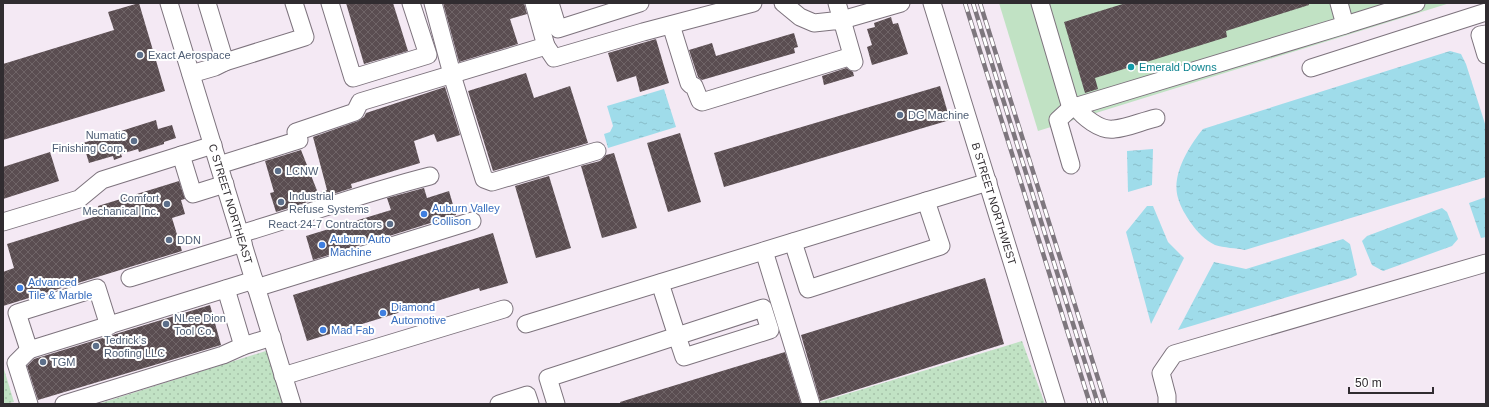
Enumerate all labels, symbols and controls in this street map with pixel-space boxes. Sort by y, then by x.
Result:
place label: Exact Aerospace [148,49,231,61]
marker: Exact Aerospace [135,50,145,60]
place label: Emerald Downs [1139,61,1217,73]
marker: Emerald Downs [1126,62,1136,72]
place label: DG Machine [908,109,969,121]
marker: DG Machine [895,110,905,120]
place label: Numatic Finishing Corp. [52,129,126,154]
marker: Numatic Finishing Corp. [129,136,139,146]
street label: B STREET NORTHWEST [969,141,1019,267]
street label: C STREET NORTHEAST [207,142,255,266]
place label: LCNW [286,165,319,177]
marker: LCNW [273,166,283,176]
place label: Industrial Refuse Systems [289,190,370,215]
place label: Comfort Mechanical Inc. [83,192,159,217]
marker: Industrial Refuse Systems [276,197,286,207]
marker: Comfort Mechanical Inc. [162,199,172,209]
place label: Auburn Valley Collison [432,202,500,227]
marker: Auburn Valley Collison [419,209,429,219]
place label: React 24-7 Contractors [268,218,382,230]
marker: React 24-7 Contractors [385,219,395,229]
place label: Auburn Auto Machine [330,233,391,258]
place label: DDN [177,234,201,246]
marker: DDN [164,235,174,245]
marker: Auburn Auto Machine [317,240,327,250]
place label: Advanced Tile & Marble [28,276,92,301]
marker: Advanced Tile & Marble [15,283,25,293]
place label: Diamond Automotive [391,301,446,326]
marker: Diamond Automotive [378,308,388,318]
place label: NLee Dion Tool Co. [174,312,226,337]
marker: NLee Dion Tool Co. [161,319,171,329]
place label: Mad Fab [331,324,374,336]
marker: Mad Fab [318,325,328,335]
place label: Tedrick's Roofing LLC [104,334,165,359]
marker: Tedrick's Roofing LLC [91,341,101,351]
place label: TGM [51,356,75,368]
marker: TGM [38,357,48,367]
scale bar [1349,369,1433,395]
text: 50 m [1355,376,1382,390]

